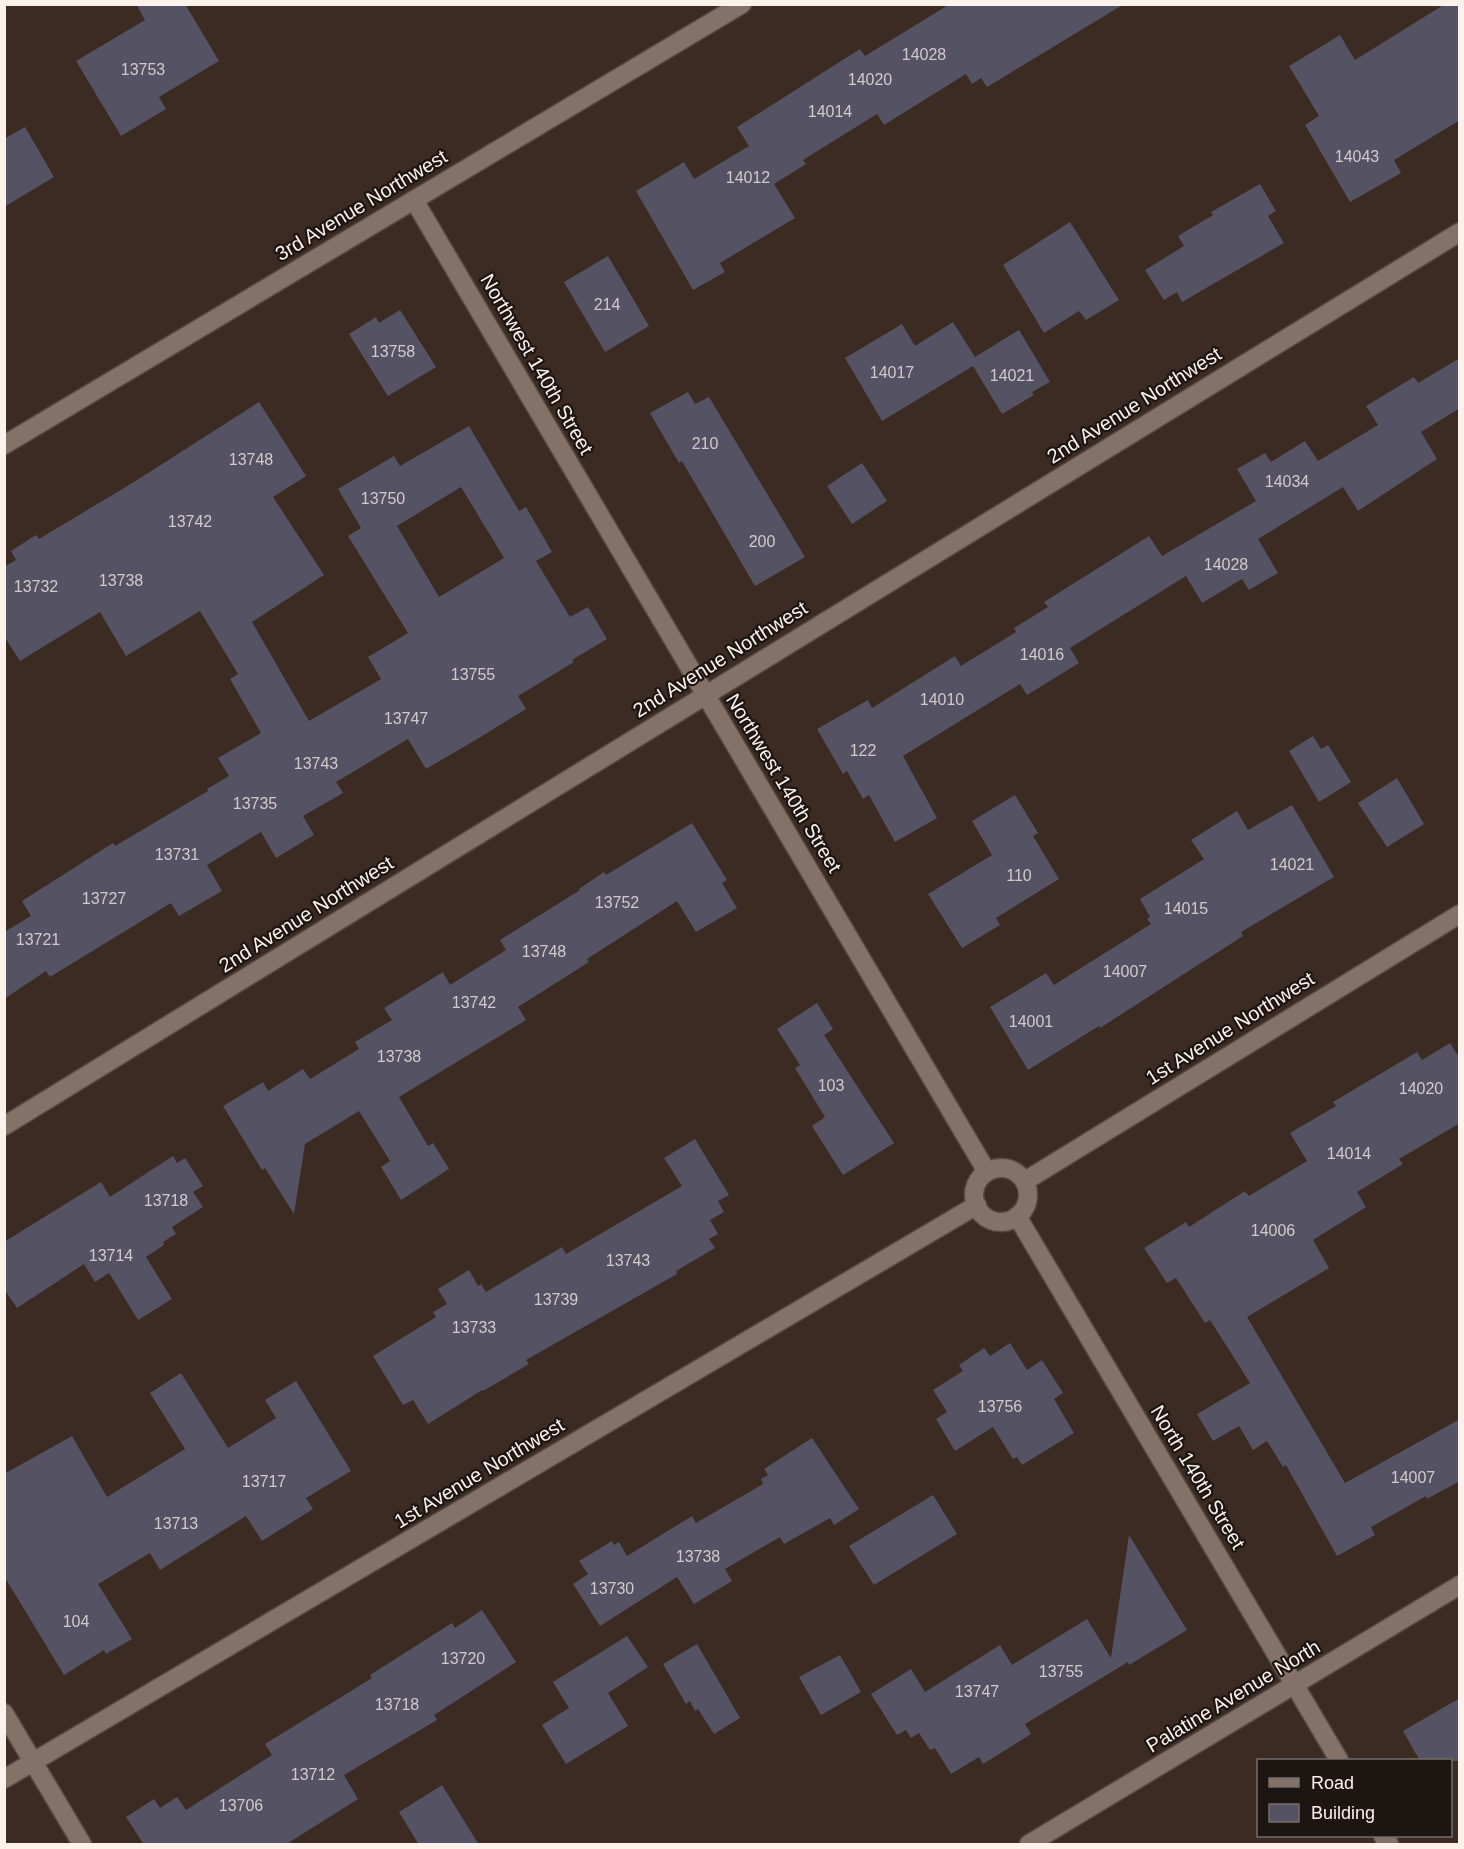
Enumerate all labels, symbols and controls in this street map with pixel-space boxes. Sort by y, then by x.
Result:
house number: 14028 [902,46,946,63]
house number: 13753 [121,61,165,78]
house number: 14020 [848,71,892,88]
house number: 14014 [808,103,852,120]
street label: 3rd Avenue Northwest [271,145,451,265]
house number: 14043 [1335,148,1379,165]
house number: 14012 [726,169,770,186]
street label: Northwest 140th Street [476,270,598,458]
house number: 214 [594,296,620,313]
street label: 2nd Avenue Northwest [1043,342,1225,468]
house number: 13758 [371,343,415,360]
house number: 14017 [870,364,914,381]
house number: 14021 [990,367,1034,384]
house number: 210 [692,435,718,452]
house number: 13748 [229,451,273,468]
house number: 14034 [1265,473,1309,490]
house number: 13750 [361,490,405,507]
house number: 13742 [168,513,212,530]
house number: 200 [749,533,775,550]
house number: 14028 [1204,556,1248,573]
house number: 13738 [99,572,143,589]
house number: 13732 [14,578,58,595]
street label: 2nd Avenue Northwest [629,596,811,722]
house number: 14016 [1020,646,1064,663]
house number: 13755 [451,666,495,683]
street label: Northwest 140th Street [722,690,846,877]
house number: 14010 [920,691,964,708]
house number: 13747 [384,710,428,727]
house number: 122 [850,742,876,759]
house number: 13743 [294,755,338,772]
house number: 13735 [233,795,277,812]
house number: 13731 [155,846,199,863]
street label: 2nd Avenue Northwest [215,851,397,977]
house number: 14021 [1270,856,1314,873]
house number: 110 [1006,867,1032,884]
house number: 13727 [82,890,126,907]
house number: 13752 [595,894,639,911]
house number: 14015 [1164,900,1208,917]
house number: 13721 [16,931,60,948]
house number: 13748 [522,943,566,960]
house number: 14007 [1103,963,1147,980]
street label: 1st Avenue Northwest [1142,967,1319,1089]
house number: 13742 [452,994,496,1011]
house number: 14001 [1009,1013,1053,1030]
house number: 13738 [377,1048,421,1065]
house number: 103 [818,1077,844,1094]
house number: 14020 [1399,1080,1443,1097]
house number: 14014 [1327,1145,1371,1162]
house number: 13718 [144,1192,188,1209]
house number: 14006 [1251,1222,1295,1239]
house number: 13714 [89,1247,133,1264]
house number: 13743 [606,1252,650,1269]
house number: 13739 [534,1291,578,1308]
house number: 13733 [452,1319,496,1336]
house number: 13756 [978,1398,1022,1415]
street label: North 140th Street [1146,1401,1250,1553]
street label: 1st Avenue Northwest [390,1413,568,1532]
house number: 14007 [1391,1469,1435,1486]
house number: 13717 [242,1473,286,1490]
house number: 13713 [154,1515,198,1532]
house number: 13738 [676,1548,720,1565]
house number: 13730 [590,1580,634,1597]
house number: 104 [63,1613,89,1630]
street label: Palatine Avenue North [1142,1635,1324,1757]
house number: 13720 [441,1650,485,1667]
house number: 13755 [1039,1663,1083,1680]
house number: 13747 [955,1683,999,1700]
house number: 13718 [375,1696,419,1713]
legend [1257,1759,1452,1837]
house number: 13712 [291,1766,335,1783]
text: Road [1311,1773,1354,1793]
house number: 13706 [219,1797,263,1814]
text: Building [1311,1803,1375,1823]

